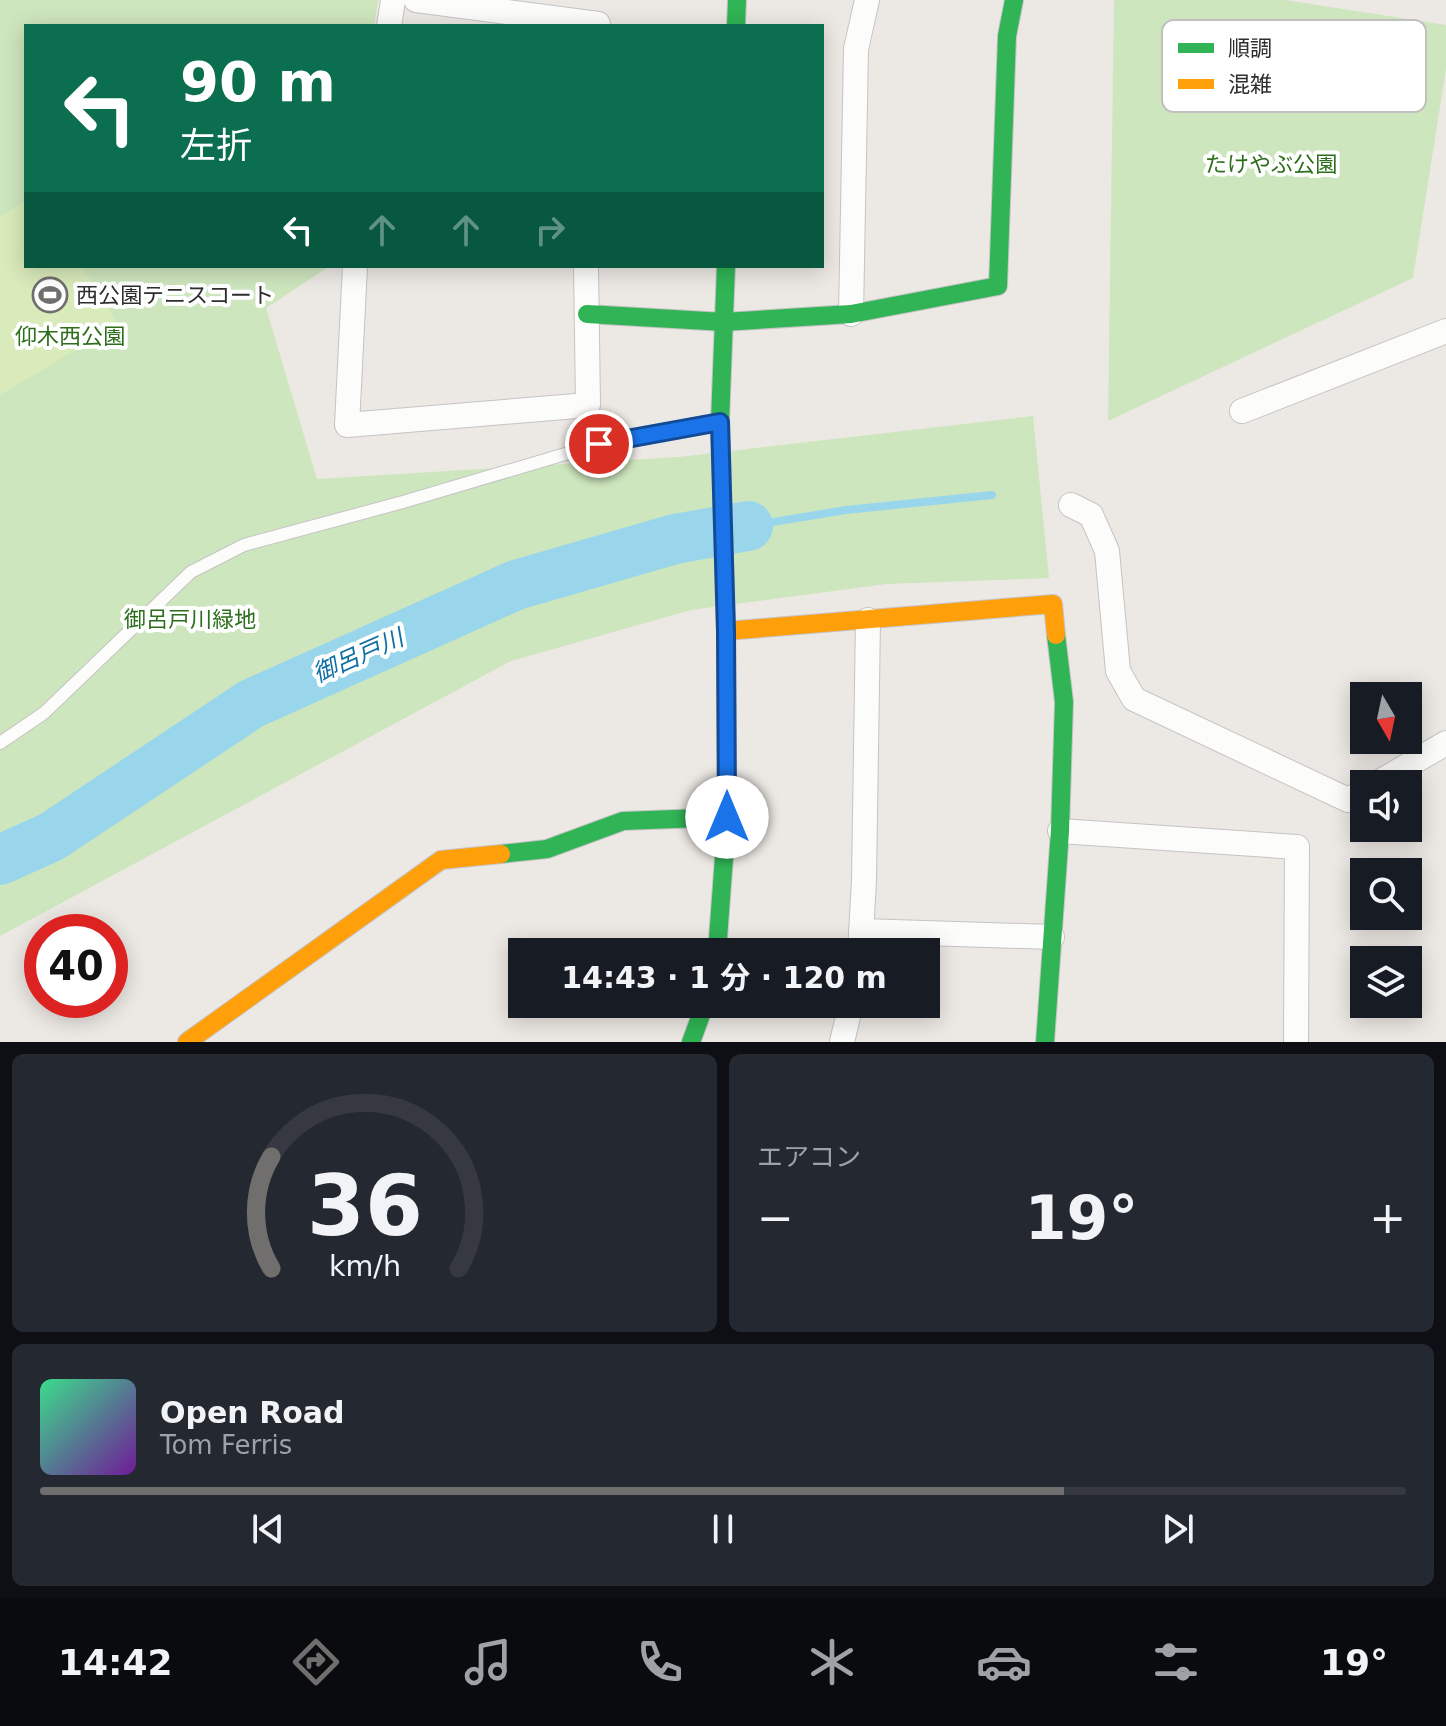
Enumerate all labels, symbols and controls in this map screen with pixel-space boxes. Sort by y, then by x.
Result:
legend [1162,20,1426,112]
text: 順調 [1228,36,1272,61]
text: 90 m [180,49,336,114]
icon: left [48,56,152,160]
text: 混雑 [1228,72,1272,97]
text: 左折 [180,125,252,166]
park label: たけやぶ公園 [1205,152,1337,177]
icon: left [276,208,320,252]
icon: ahead [360,208,404,252]
icon: ahead [444,208,488,252]
icon: right [528,208,572,252]
sports icon: 西公園テニスコート [31,276,69,314]
place label: 西公園テニスコート [76,283,274,308]
park label: 仰木西公園 [15,324,125,349]
pin [565,410,633,478]
icon: arrive [577,422,621,466]
park label: 御呂戸川緑地 [124,607,256,632]
water label: 御呂戸川 [308,622,410,688]
north arrow [1350,682,1422,754]
map controls [1350,682,1422,1018]
button: sound [1350,770,1422,842]
position arrow [685,775,769,859]
button: search [1350,858,1422,930]
speed limit sign: 40 [24,914,128,1018]
button: layers [1350,946,1422,1018]
text: 14:43 · 1 分 · 120 m [561,960,887,995]
text: エアコン [757,1142,861,1172]
text: 36 [307,1158,422,1255]
text: 19° [1025,1183,1138,1253]
text: − [757,1192,794,1243]
text: + [1369,1192,1406,1243]
text: km/h [328,1249,401,1283]
text: Open Road [160,1395,345,1430]
text: Tom Ferris [160,1430,292,1460]
icon: previous [246,1507,290,1551]
icon: pause [701,1507,745,1551]
icon: next [1156,1507,1200,1551]
icon: directions [288,1634,344,1690]
icon: music [460,1634,516,1690]
icon: phone [632,1634,688,1690]
icon: climate [804,1634,860,1690]
icon: car [976,1634,1032,1690]
icon: filters [1148,1634,1204,1690]
text: 14:42 [58,1642,173,1683]
text: 19° [1320,1642,1388,1683]

